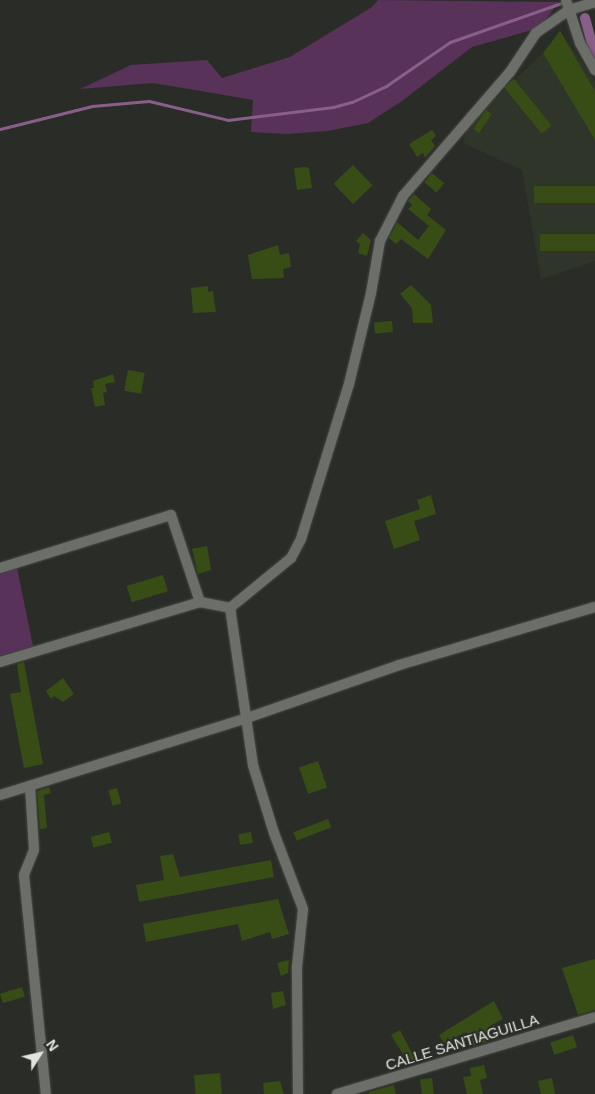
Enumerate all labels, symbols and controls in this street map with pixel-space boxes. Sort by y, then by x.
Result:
street label: CALLE SANTIAGUILLA [383,1010,541,1074]
north arrow [15,1029,65,1079]
text: N [43,1037,62,1054]

